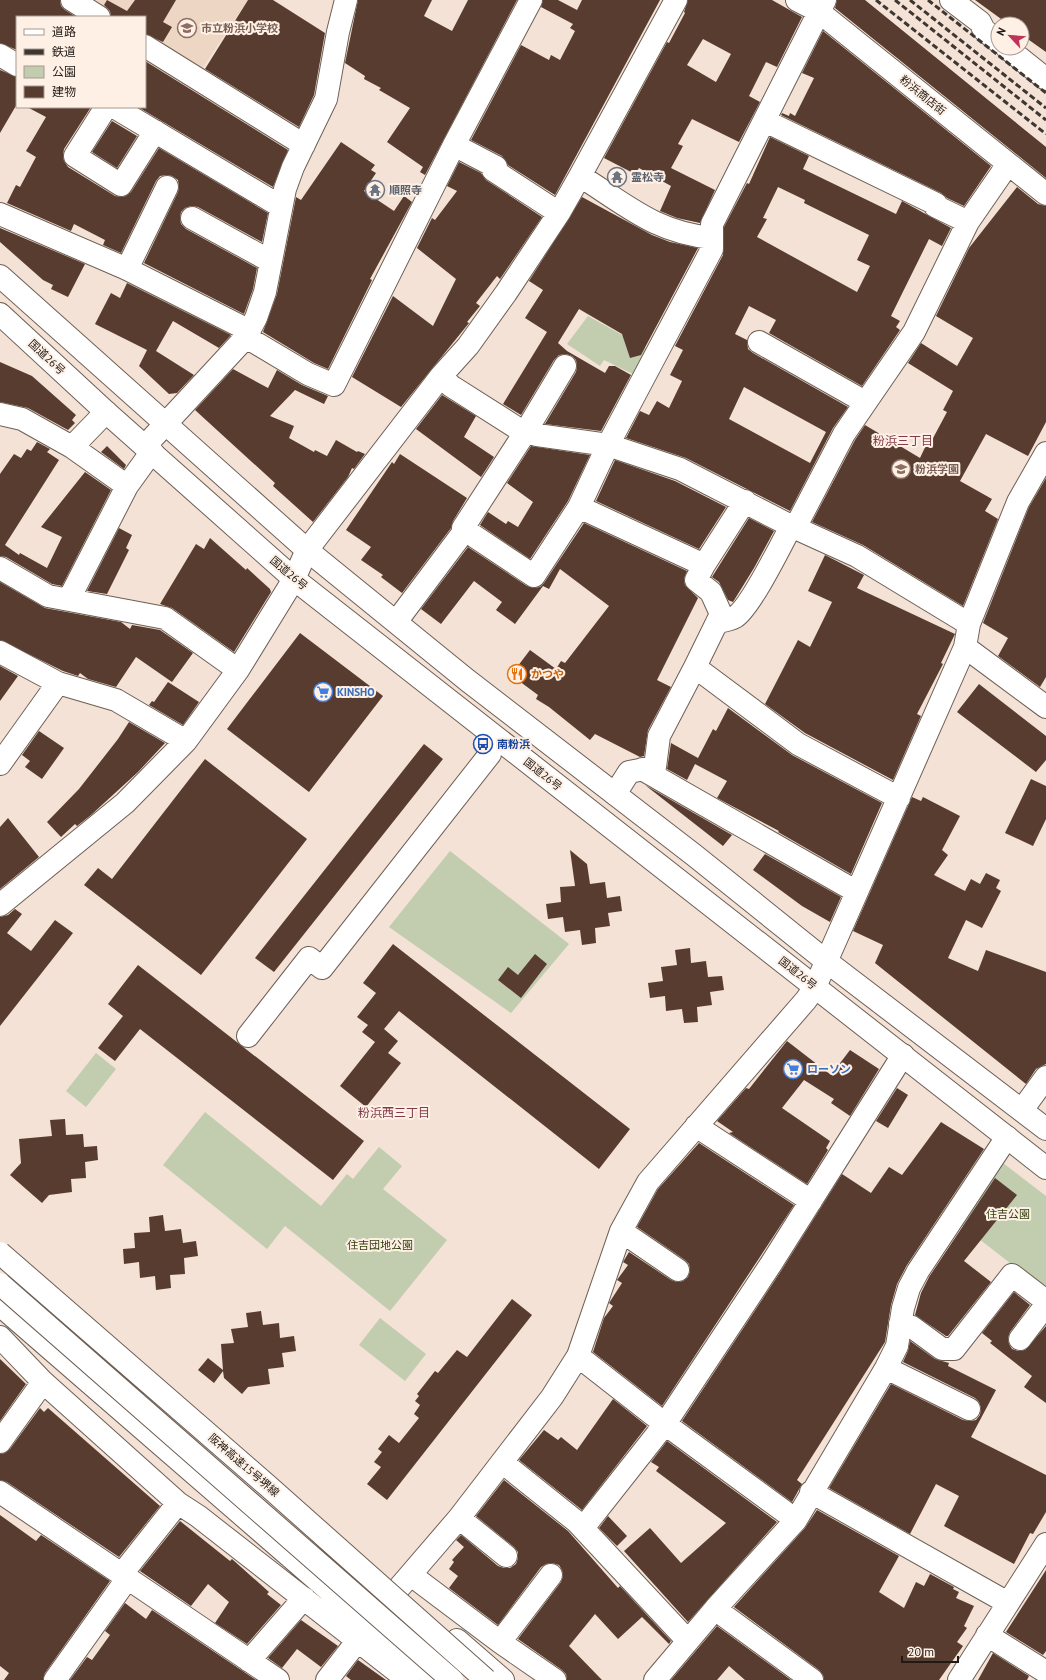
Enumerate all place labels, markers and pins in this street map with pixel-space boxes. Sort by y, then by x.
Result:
school or university icon: 市立粉浜小学校 [176,17,198,39]
place label: 市立粉浜小学校 [201,21,278,35]
temple icon: 霊松寺 [606,166,628,188]
place label: 霊松寺 [631,170,664,184]
temple icon: 順照寺 [364,179,386,201]
place label: 順照寺 [389,183,422,197]
school or university icon: 粉浜学園 [890,458,912,480]
place label: 粉浜学園 [915,462,959,476]
restaurant icon: かつや [506,663,528,685]
place label: かつや [531,667,564,681]
supermarket icon: KINSHO [312,681,334,703]
place label: KINSHO [337,685,375,699]
bus stop icon: 南粉浜 [472,733,494,755]
place label: 南粉浜 [497,737,530,751]
supermarket icon: ローソン [782,1058,804,1080]
place label: ローソン [807,1062,851,1076]

